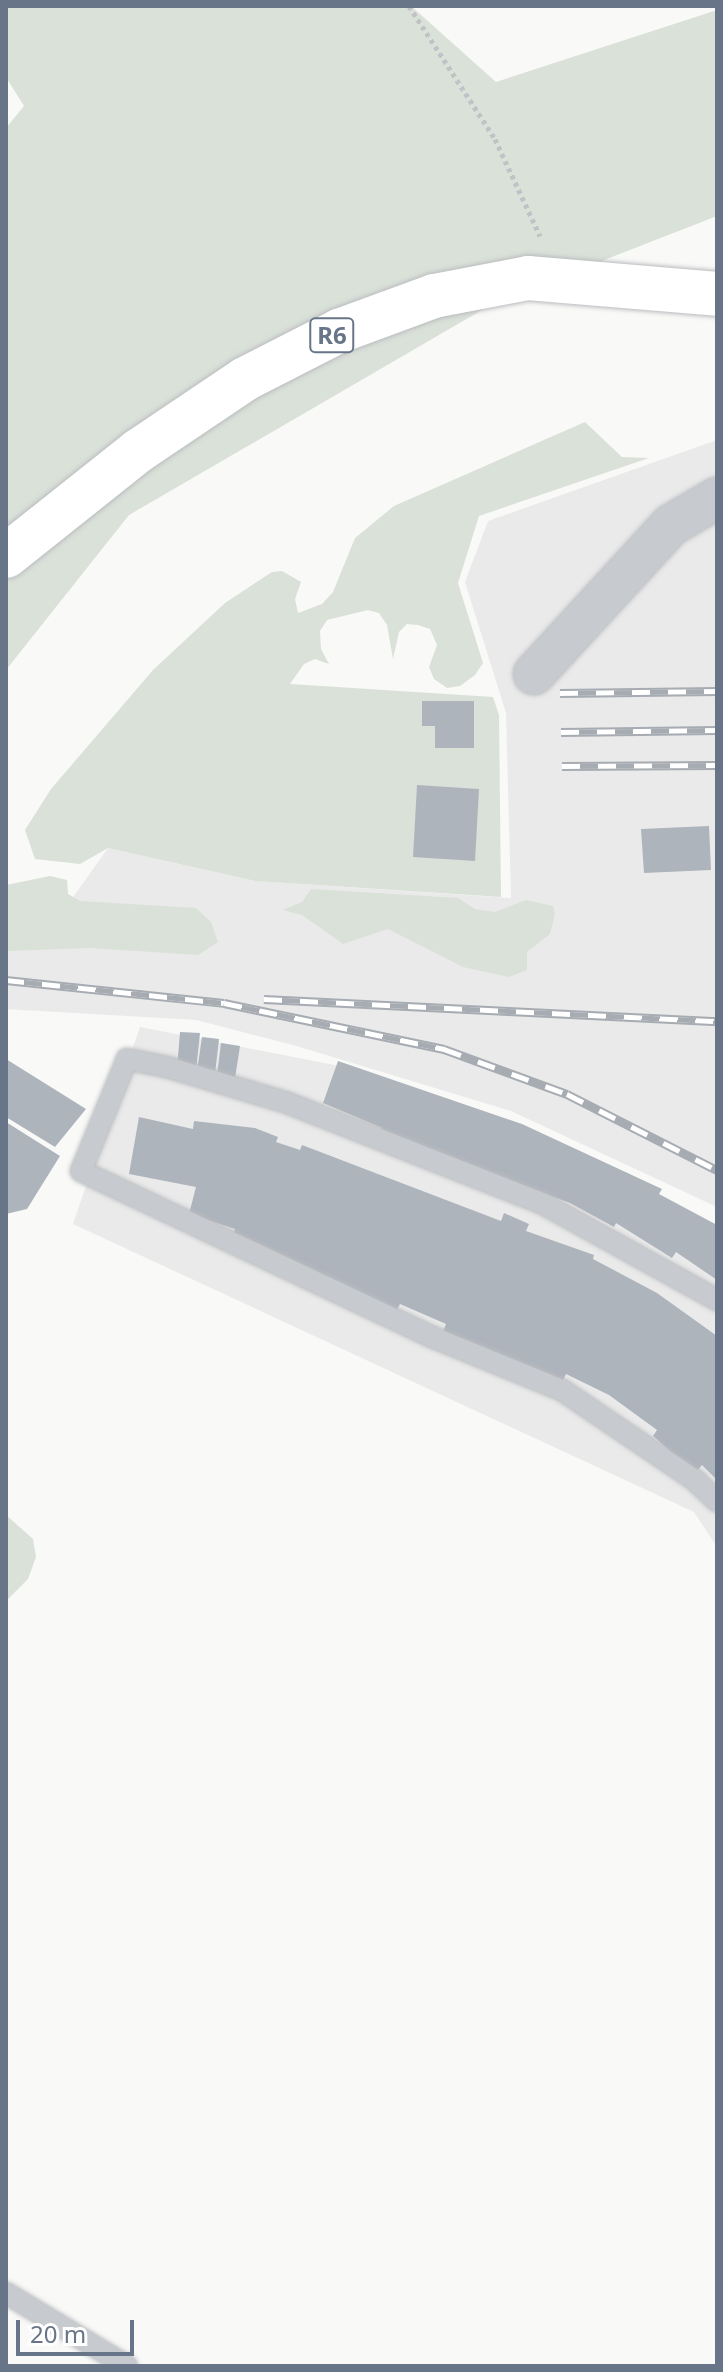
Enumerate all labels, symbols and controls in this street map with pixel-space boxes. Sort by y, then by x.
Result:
road number: R6 [308,315,356,355]
scale bar [20,2304,138,2354]
text: 20 m [30,2317,86,2350]

